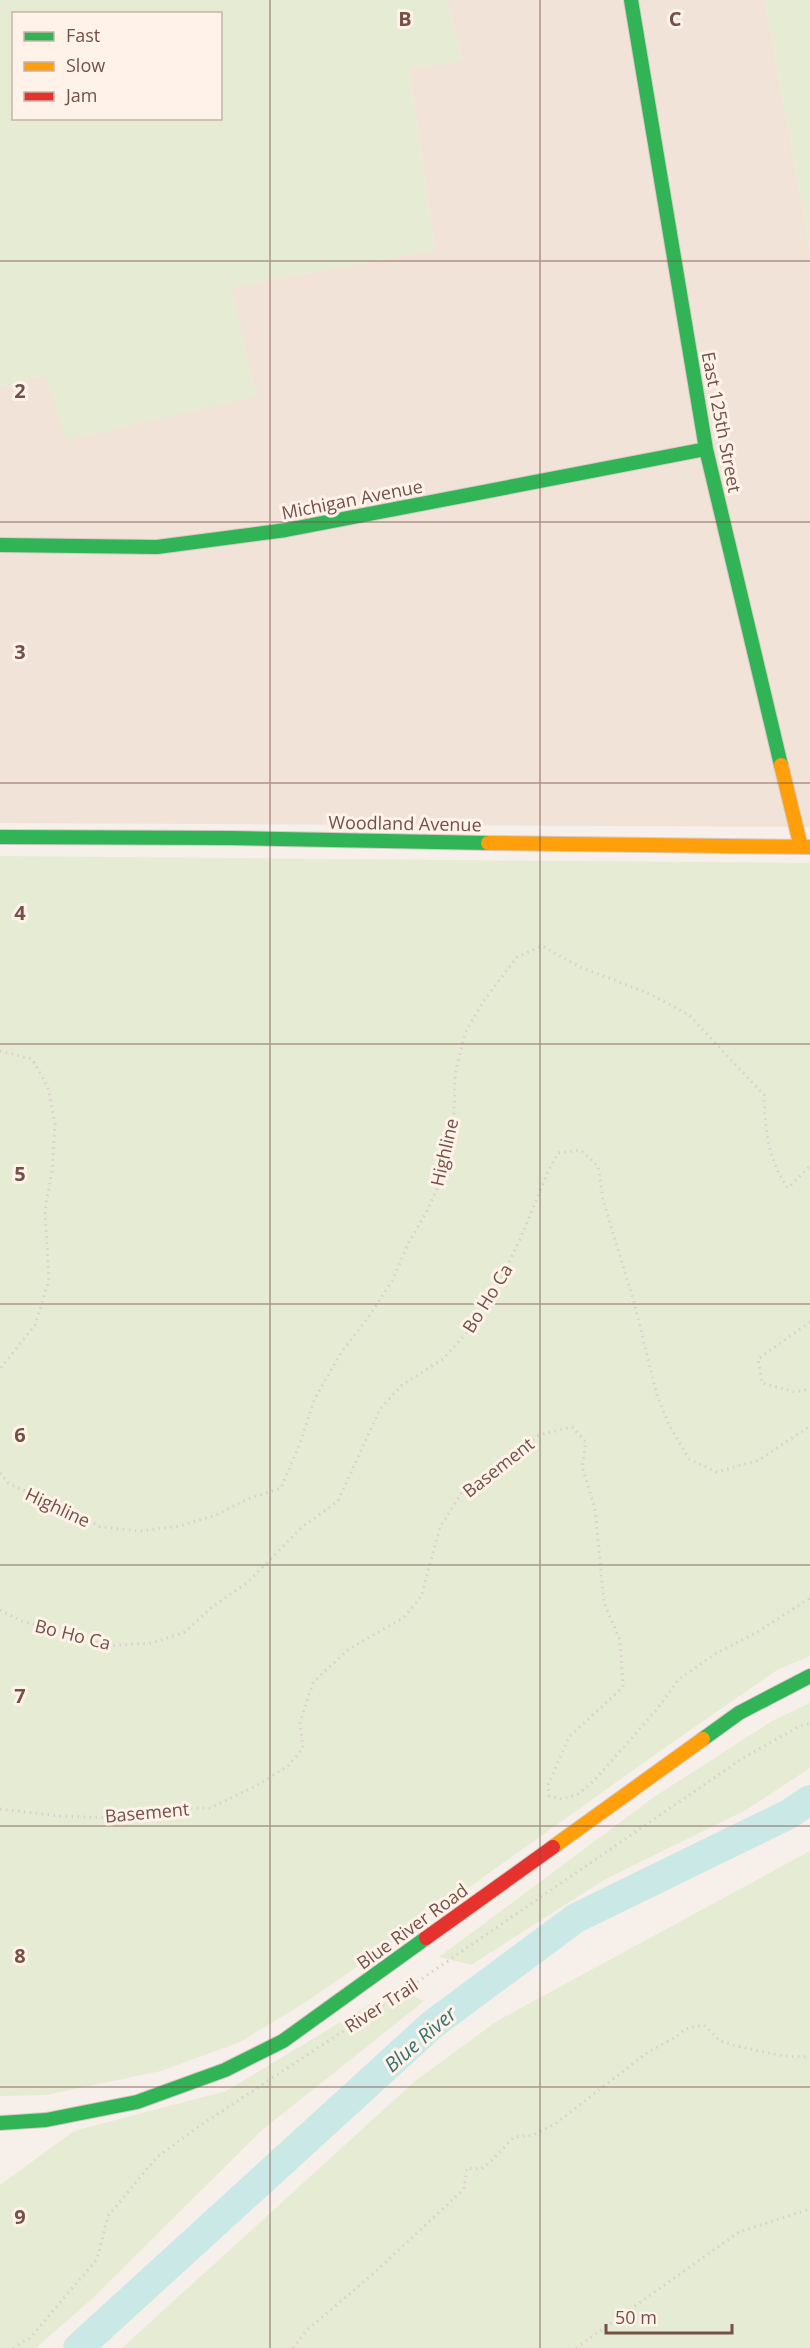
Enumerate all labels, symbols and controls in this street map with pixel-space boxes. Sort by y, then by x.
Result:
text: B [398,5,412,32]
text: C [669,5,682,32]
legend [12,12,222,120]
text: Fast [66,23,100,47]
text: Slow [66,53,105,77]
text: Jam [64,83,98,107]
street label: East 125th Street [697,350,747,494]
text: 2 [14,377,26,404]
street label: Michigan Avenue [279,474,425,524]
text: 3 [14,638,26,665]
street label: Woodland Avenue [328,810,482,836]
text: 4 [14,899,26,926]
street label: Highline [425,1116,463,1188]
text: 5 [14,1160,26,1187]
street label: Bo Ho Ca [456,1259,518,1337]
text: 6 [14,1421,26,1448]
street label: Basement [457,1432,539,1502]
street label: Highline [22,1482,94,1532]
street label: Bo Ho Ca [33,1613,113,1655]
text: 7 [14,1682,26,1709]
street label: Basement [104,1796,190,1828]
street label: Blue River Road [352,1878,472,1974]
text: 8 [14,1942,26,1969]
street label: River Trail [340,1972,422,2038]
water label: Blue River [378,1999,463,2078]
text: 9 [14,2203,26,2230]
scale bar [606,2297,732,2335]
text: 50 m [615,2305,657,2329]

